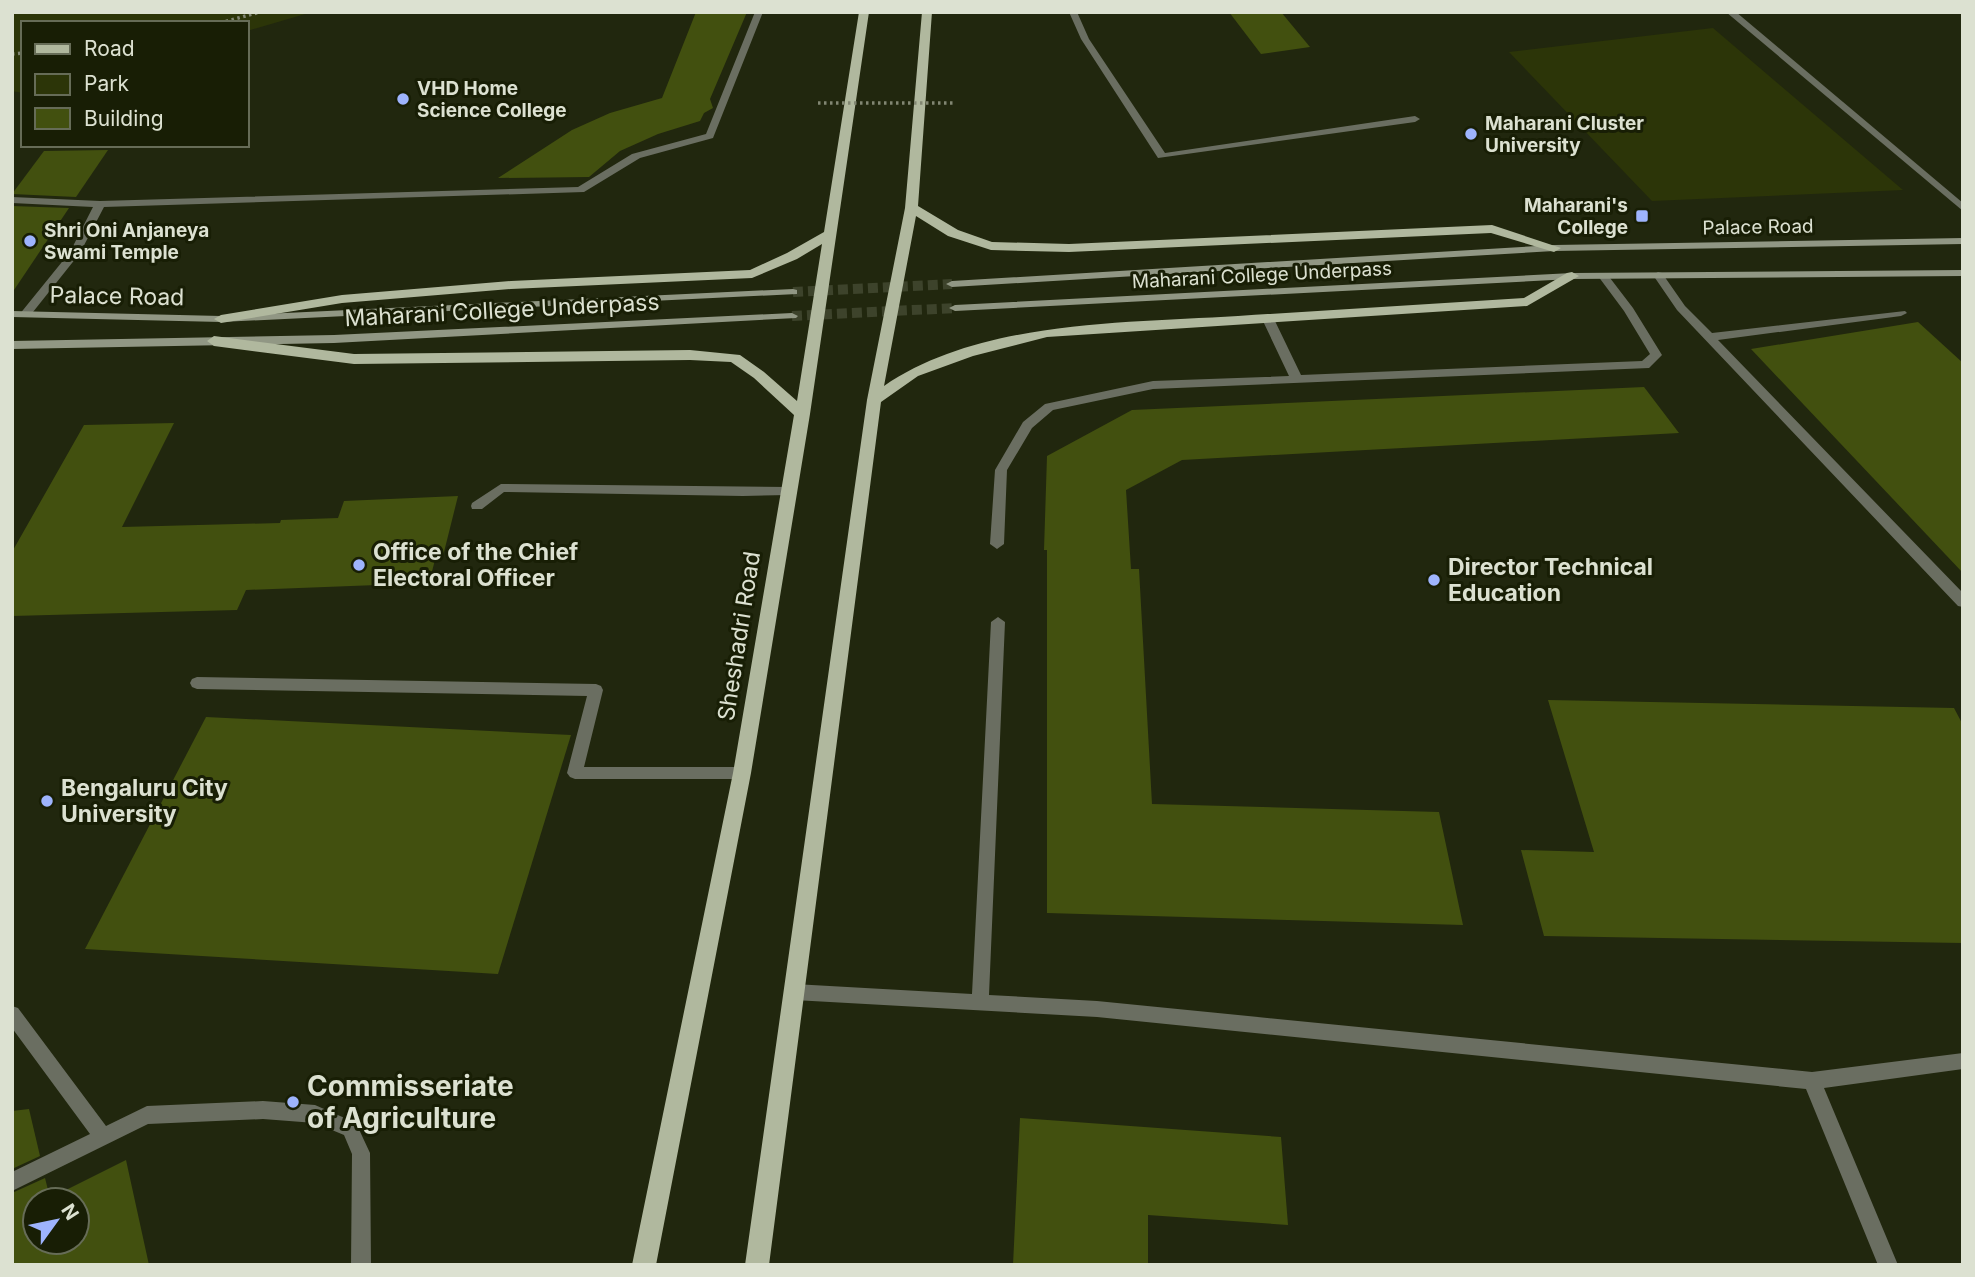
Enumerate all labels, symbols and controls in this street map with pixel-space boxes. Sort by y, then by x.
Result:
legend [21,21,248,147]
text: Road [84,36,135,61]
text: Park [84,71,129,96]
place label: VHD Home Science College [417,77,567,122]
marker: VHD Home Science College [395,91,411,107]
text: Building [84,106,164,131]
place label: Maharani Cluster University [1485,112,1644,157]
marker: Maharani Cluster University [1463,126,1479,142]
place label: Maharani's College [1524,194,1628,239]
marker: Maharani's College [1634,208,1650,224]
street label: Palace Road [1702,215,1814,239]
place label: Shri Oni Anjaneya Swami Temple [44,219,209,264]
marker: Shri Oni Anjaneya Swami Temple [22,233,38,249]
street label: Maharani College Underpass [1131,257,1393,293]
street label: Palace Road [49,281,185,311]
street label: Maharani College Underpass [344,288,660,332]
place label: Office of the Chief Electoral Officer [373,538,578,592]
street label: Sheshadri Road [712,549,766,723]
place label: Director Technical Education [1448,553,1653,607]
marker: Office of the Chief Electoral Officer [351,557,367,573]
marker: Director Technical Education [1426,572,1442,588]
place label: Bengaluru City University [61,774,228,828]
marker: Bengaluru City University [39,793,55,809]
place label: Commisseriate of Agriculture [307,1069,514,1135]
marker: Commisseriate of Agriculture [285,1094,301,1110]
north arrow [21,1186,91,1256]
text: N [56,1200,83,1224]

